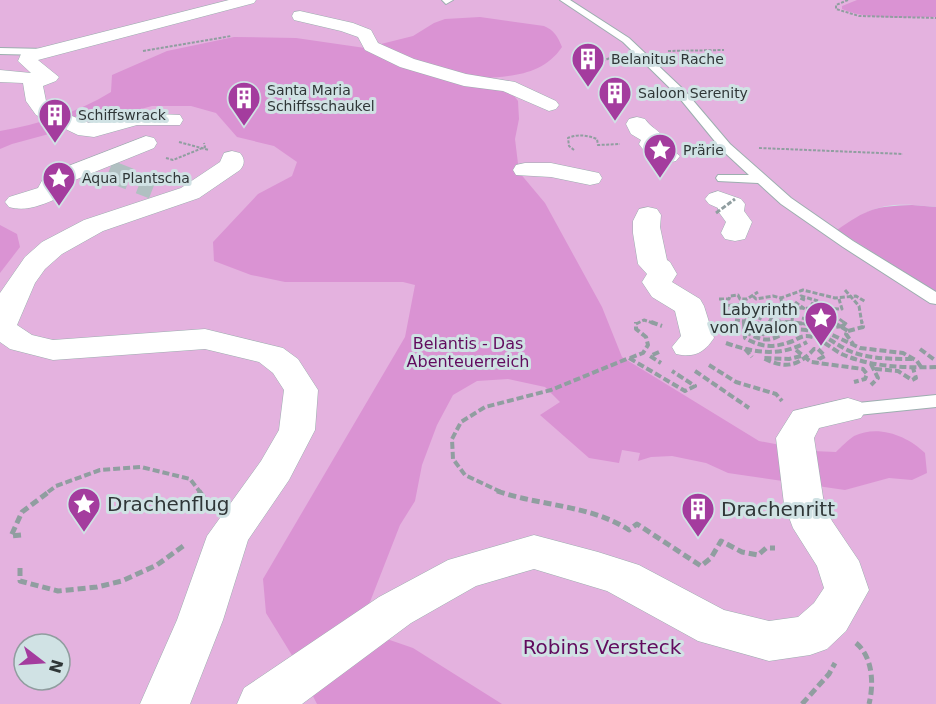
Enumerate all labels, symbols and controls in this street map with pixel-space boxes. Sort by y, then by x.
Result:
building icon: Belanitus Rache [570,41,606,88]
place label: Belanitus Rache [611,51,724,67]
building icon: Saloon Serenity [597,75,633,122]
building icon: Santa Maria Schiffsschaukel [226,80,262,127]
place label: Santa Maria Schiffsschaukel [267,82,375,114]
place label: Saloon Serenity [638,85,748,101]
building icon: Schiffswrack [37,97,73,144]
place label: Schiffswrack [78,107,167,123]
place icon: Prärie [642,132,678,179]
place label: Prärie [683,142,724,158]
place icon: Aqua Plantscha [41,160,77,207]
place label: Aqua Plantscha [82,170,190,186]
place label: Labyrinth von Avalon [710,300,798,337]
place icon: Labyrinth von Avalon [803,300,839,347]
park label: Belantis - Das Abenteuerreich [407,334,529,371]
place icon: Drachenflug [66,486,102,533]
building icon: Drachenritt [680,491,716,538]
place label: Drachenflug [107,492,230,516]
place label: Drachenritt [721,497,835,521]
north arrow [12,632,72,692]
park label: Robins Versteck [523,635,682,659]
text: N [45,657,67,675]

